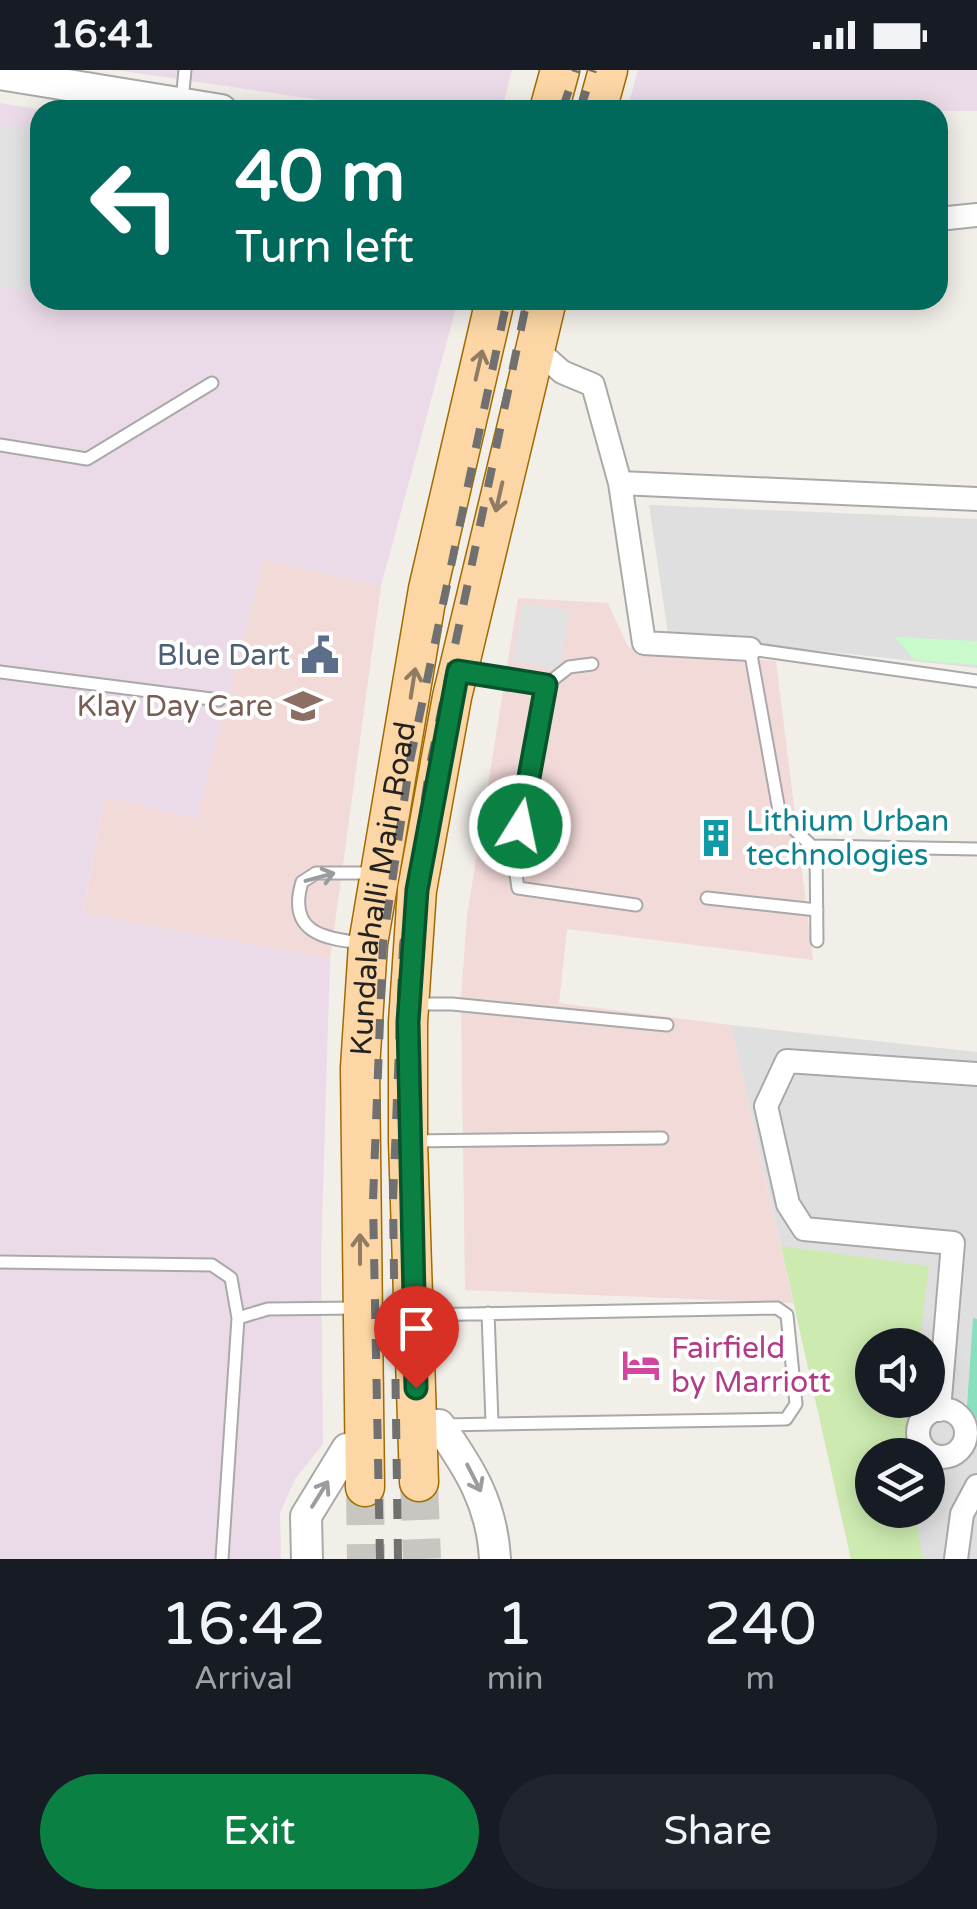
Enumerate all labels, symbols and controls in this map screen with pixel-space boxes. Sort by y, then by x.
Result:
text: 16:41 [50,12,155,58]
text: 40 m [235,136,405,220]
icon: left [70,140,200,270]
text: Turn left [235,221,414,275]
one-way arrow [471,350,489,382]
one-way arrow [489,480,507,512]
public building icon: Blue Dart [299,634,341,676]
place label: Blue Dart [157,637,290,674]
one-way arrow [404,668,422,700]
school or university icon: Klay Day Care [282,685,324,727]
place label: Klay Day Care [76,688,273,725]
street label: Kundalahalli Main Road [343,719,424,1057]
position arrow [468,774,572,878]
place label: Lithium Urban technologies [746,803,949,874]
building icon: Lithium Urban technologies [695,817,737,859]
one-way arrow [304,866,336,885]
one-way arrow [350,1234,370,1266]
pin [374,1286,459,1389]
icon: arrive [389,1301,444,1356]
map controls [855,1328,945,1528]
button: sound [855,1328,945,1418]
place label: Fairfield by Marriott [671,1330,831,1401]
hotel icon: Fairfield by Marriott [620,1344,662,1386]
button: layers [855,1438,945,1528]
one-way arrow [465,1462,484,1492]
one-way arrow [309,1480,330,1508]
text: 16:42 [160,1589,327,1661]
text: 1 [496,1589,534,1661]
text: 240 [704,1589,817,1661]
text: Arrival [194,1660,293,1698]
text: min [487,1660,544,1698]
text: m [746,1660,775,1698]
button: Exit [40,1774,479,1889]
button: Share [499,1774,937,1889]

